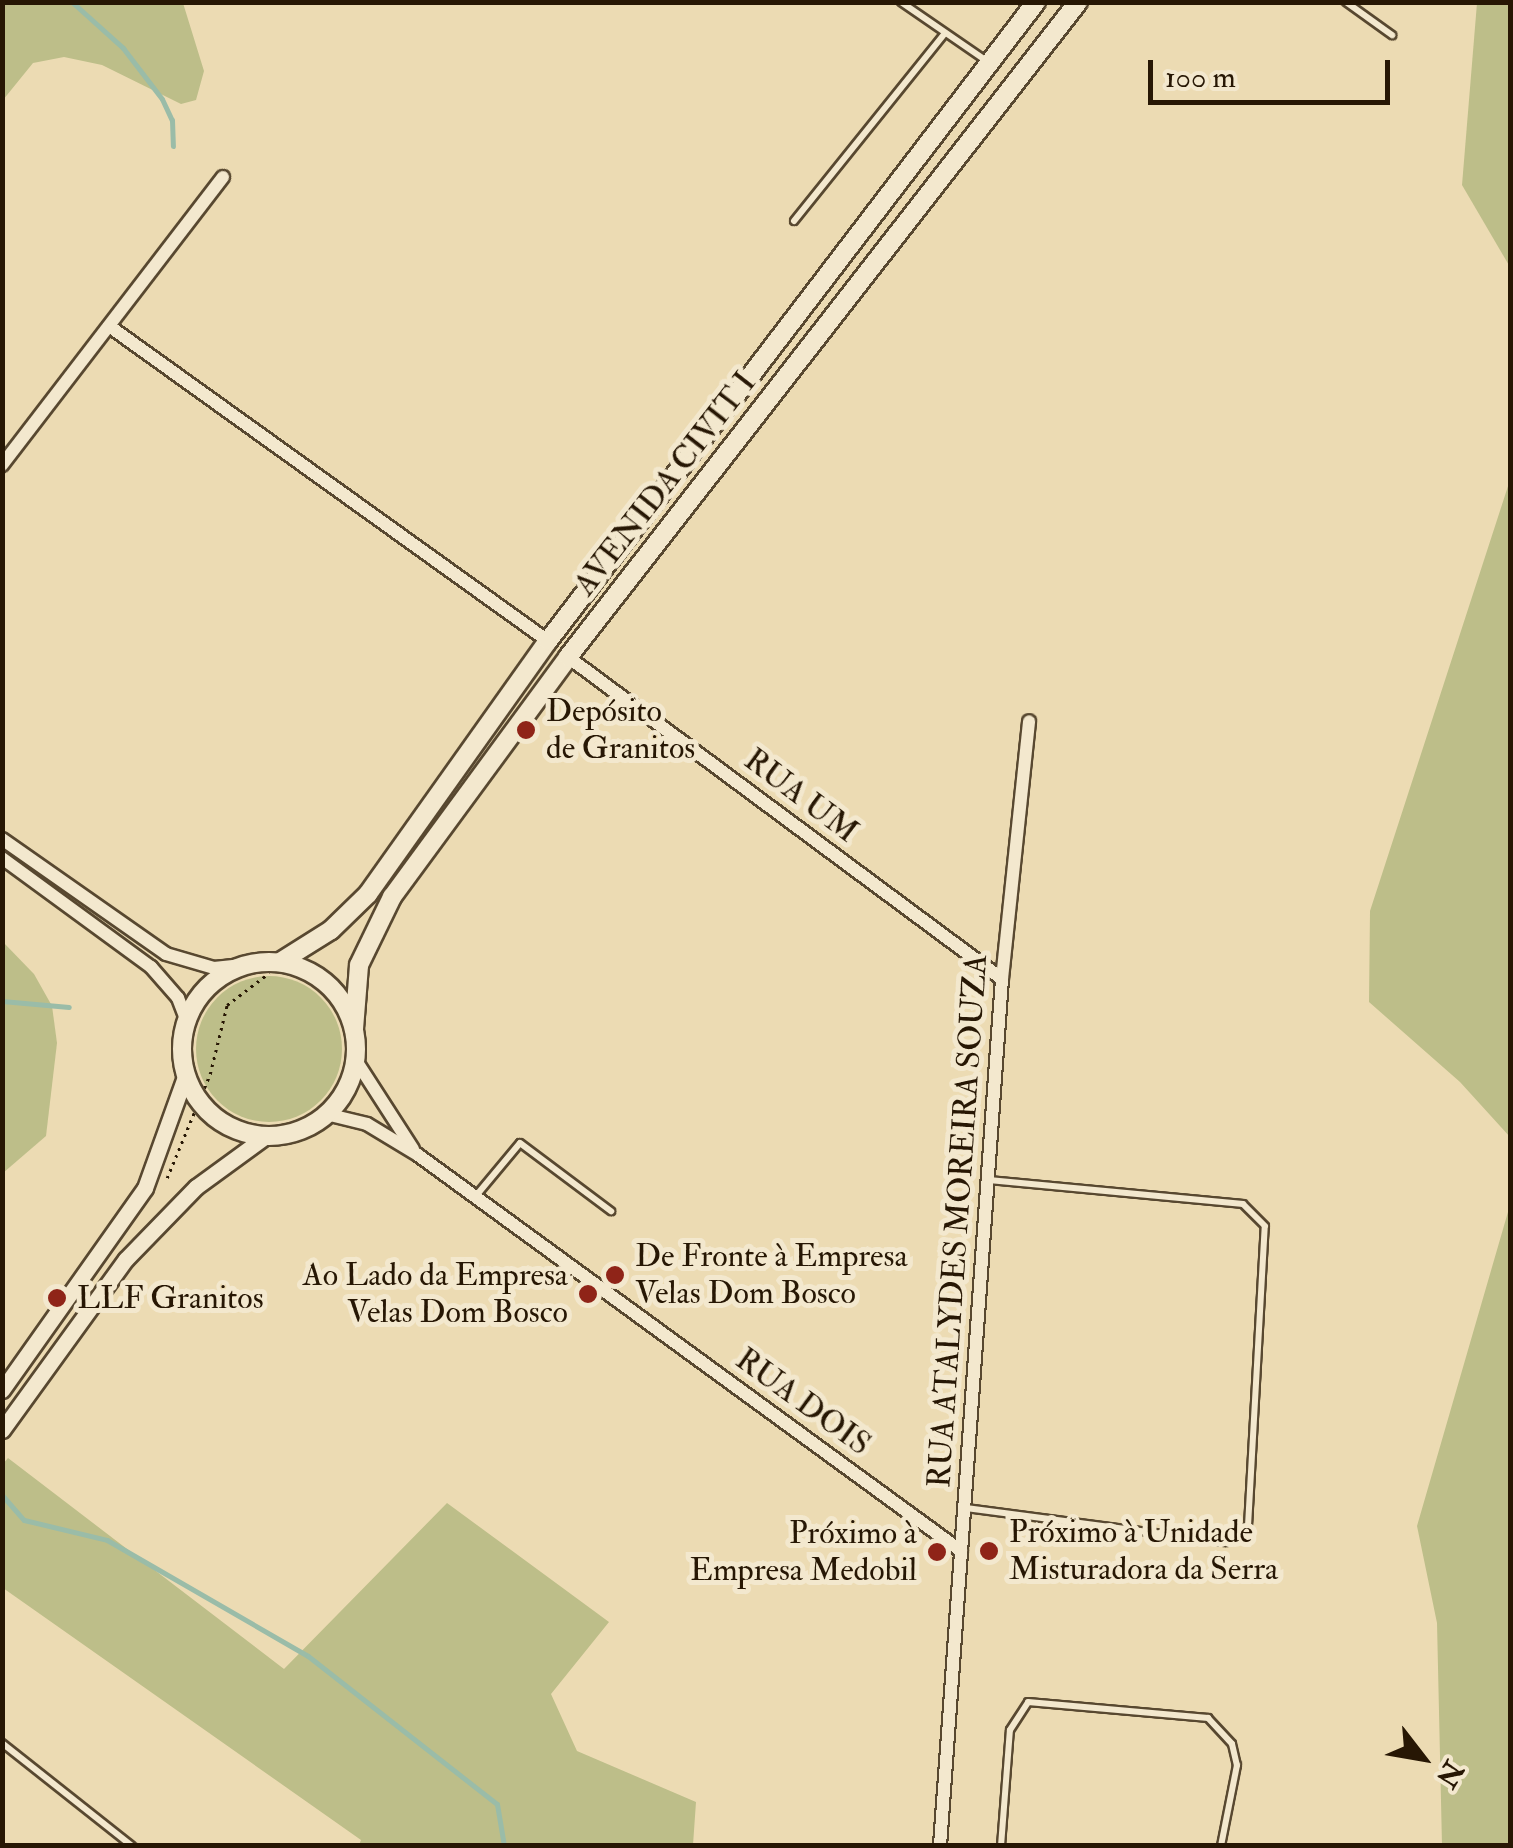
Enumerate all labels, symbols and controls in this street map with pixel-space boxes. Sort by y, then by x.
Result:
scale bar [1153,40,1396,102]
text: 100 m [1165,59,1236,96]
street label: AVENIDA CIVIT I [566,364,764,604]
place label: Depósito de Granitos [546,693,695,768]
marker: Depósito de Granitos [515,719,537,741]
street label: RUA UM [736,741,866,851]
street label: RUA ATALYDES MOREIRA SOUZA [920,953,996,1489]
place label: De Fronte à Empresa Velas Dom Bosco [635,1238,908,1313]
place label: Ao Lado da Empresa Velas Dom Bosco [302,1257,568,1332]
marker: De Fronte à Empresa Velas Dom Bosco [604,1264,626,1286]
place label: LLF Granitos [77,1279,264,1317]
marker: Ao Lado da Empresa Velas Dom Bosco [577,1283,599,1305]
marker: LLF Granitos [46,1287,68,1309]
street label: RUA DOIS [728,1340,878,1464]
place label: Próximo à Unidade Misturadora da Serra [1009,1514,1278,1589]
place label: Próximo à Empresa Medobil [690,1515,917,1590]
marker: Próximo à Unidade Misturadora da Serra [978,1540,1000,1562]
marker: Próximo à Empresa Medobil [926,1541,948,1563]
north arrow [1373,1708,1473,1808]
text: N [1428,1754,1471,1793]

